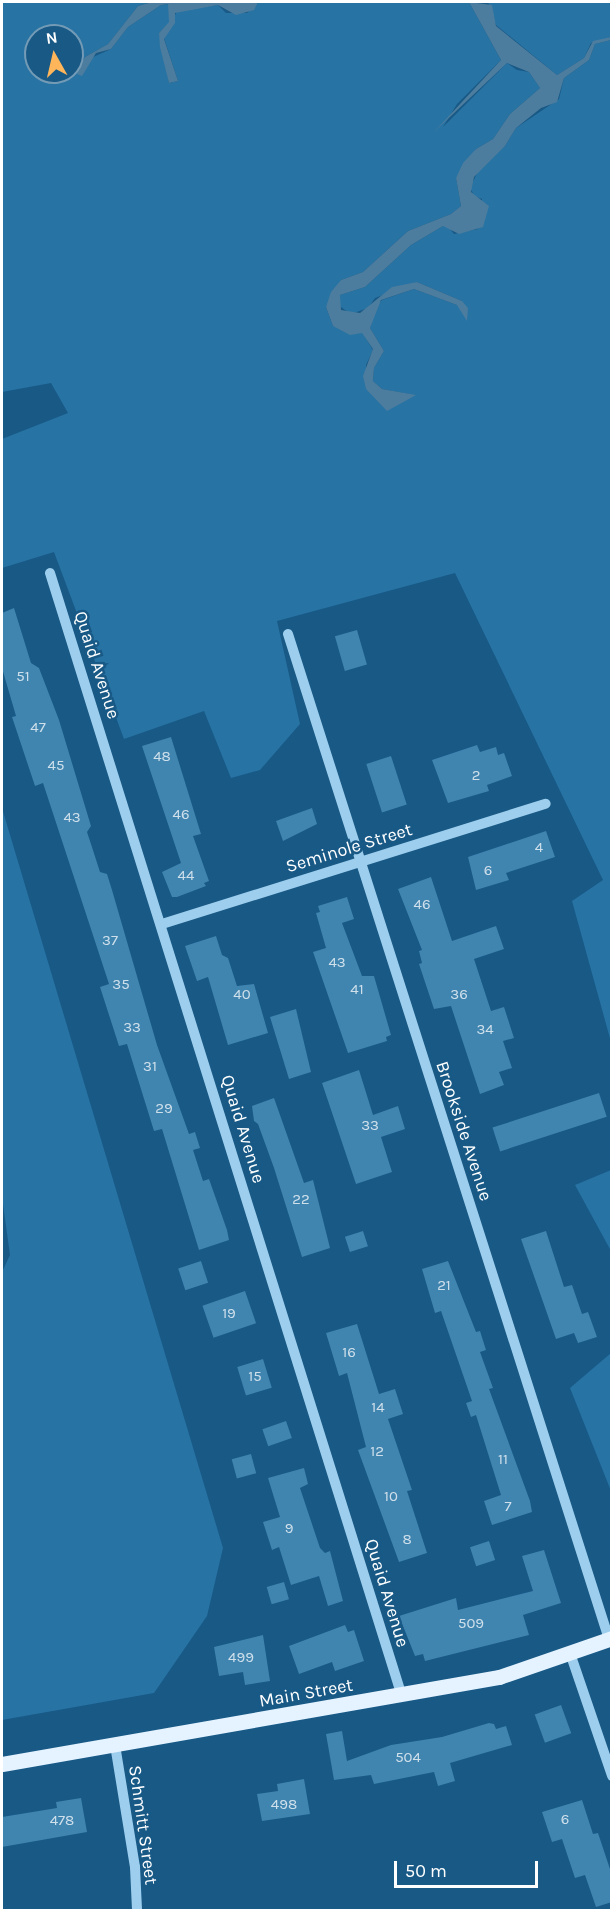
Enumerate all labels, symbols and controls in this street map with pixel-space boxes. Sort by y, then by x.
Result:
north arrow [24,24,84,84]
text: N [45,27,59,48]
street label: Quaid Avenue [69,608,125,722]
house number: 51 [16,668,30,686]
house number: 47 [30,719,46,737]
house number: 48 [153,748,171,766]
house number: 45 [48,757,64,775]
house number: 2 [472,767,480,785]
house number: 46 [173,806,189,824]
house number: 43 [63,809,81,827]
street label: Seminole Street [283,819,415,877]
house number: 4 [535,839,543,857]
house number: 6 [484,862,492,880]
house number: 44 [178,867,194,885]
house number: 46 [414,896,430,914]
house number: 37 [102,932,118,950]
house number: 43 [328,954,346,972]
house number: 35 [112,976,130,994]
house number: 41 [350,981,364,999]
house number: 40 [233,986,251,1004]
house number: 36 [450,986,468,1004]
house number: 33 [123,1019,141,1037]
house number: 34 [476,1021,494,1039]
house number: 31 [143,1058,157,1076]
street label: Brookside Avenue [431,1058,497,1204]
street label: Quaid Avenue [216,1072,270,1186]
house number: 29 [155,1100,173,1118]
house number: 33 [361,1117,379,1135]
house number: 22 [292,1191,310,1209]
house number: 21 [437,1277,451,1295]
house number: 19 [222,1305,236,1323]
house number: 16 [342,1344,356,1362]
house number: 15 [248,1368,262,1386]
house number: 14 [371,1399,385,1417]
house number: 12 [370,1443,384,1461]
house number: 11 [498,1451,508,1469]
house number: 10 [384,1488,398,1506]
house number: 7 [504,1498,512,1516]
house number: 9 [285,1520,293,1538]
house number: 8 [402,1531,412,1549]
street label: Quaid Avenue [360,1536,414,1650]
house number: 509 [458,1615,484,1633]
house number: 499 [228,1649,254,1667]
street label: Main Street [257,1674,355,1712]
house number: 504 [395,1749,421,1767]
street label: Schmitt Street [124,1764,162,1886]
house number: 498 [271,1796,297,1814]
house number: 6 [561,1811,569,1829]
house number: 478 [50,1812,74,1830]
scale bar [397,1849,541,1887]
text: 50 m [405,1860,447,1882]

